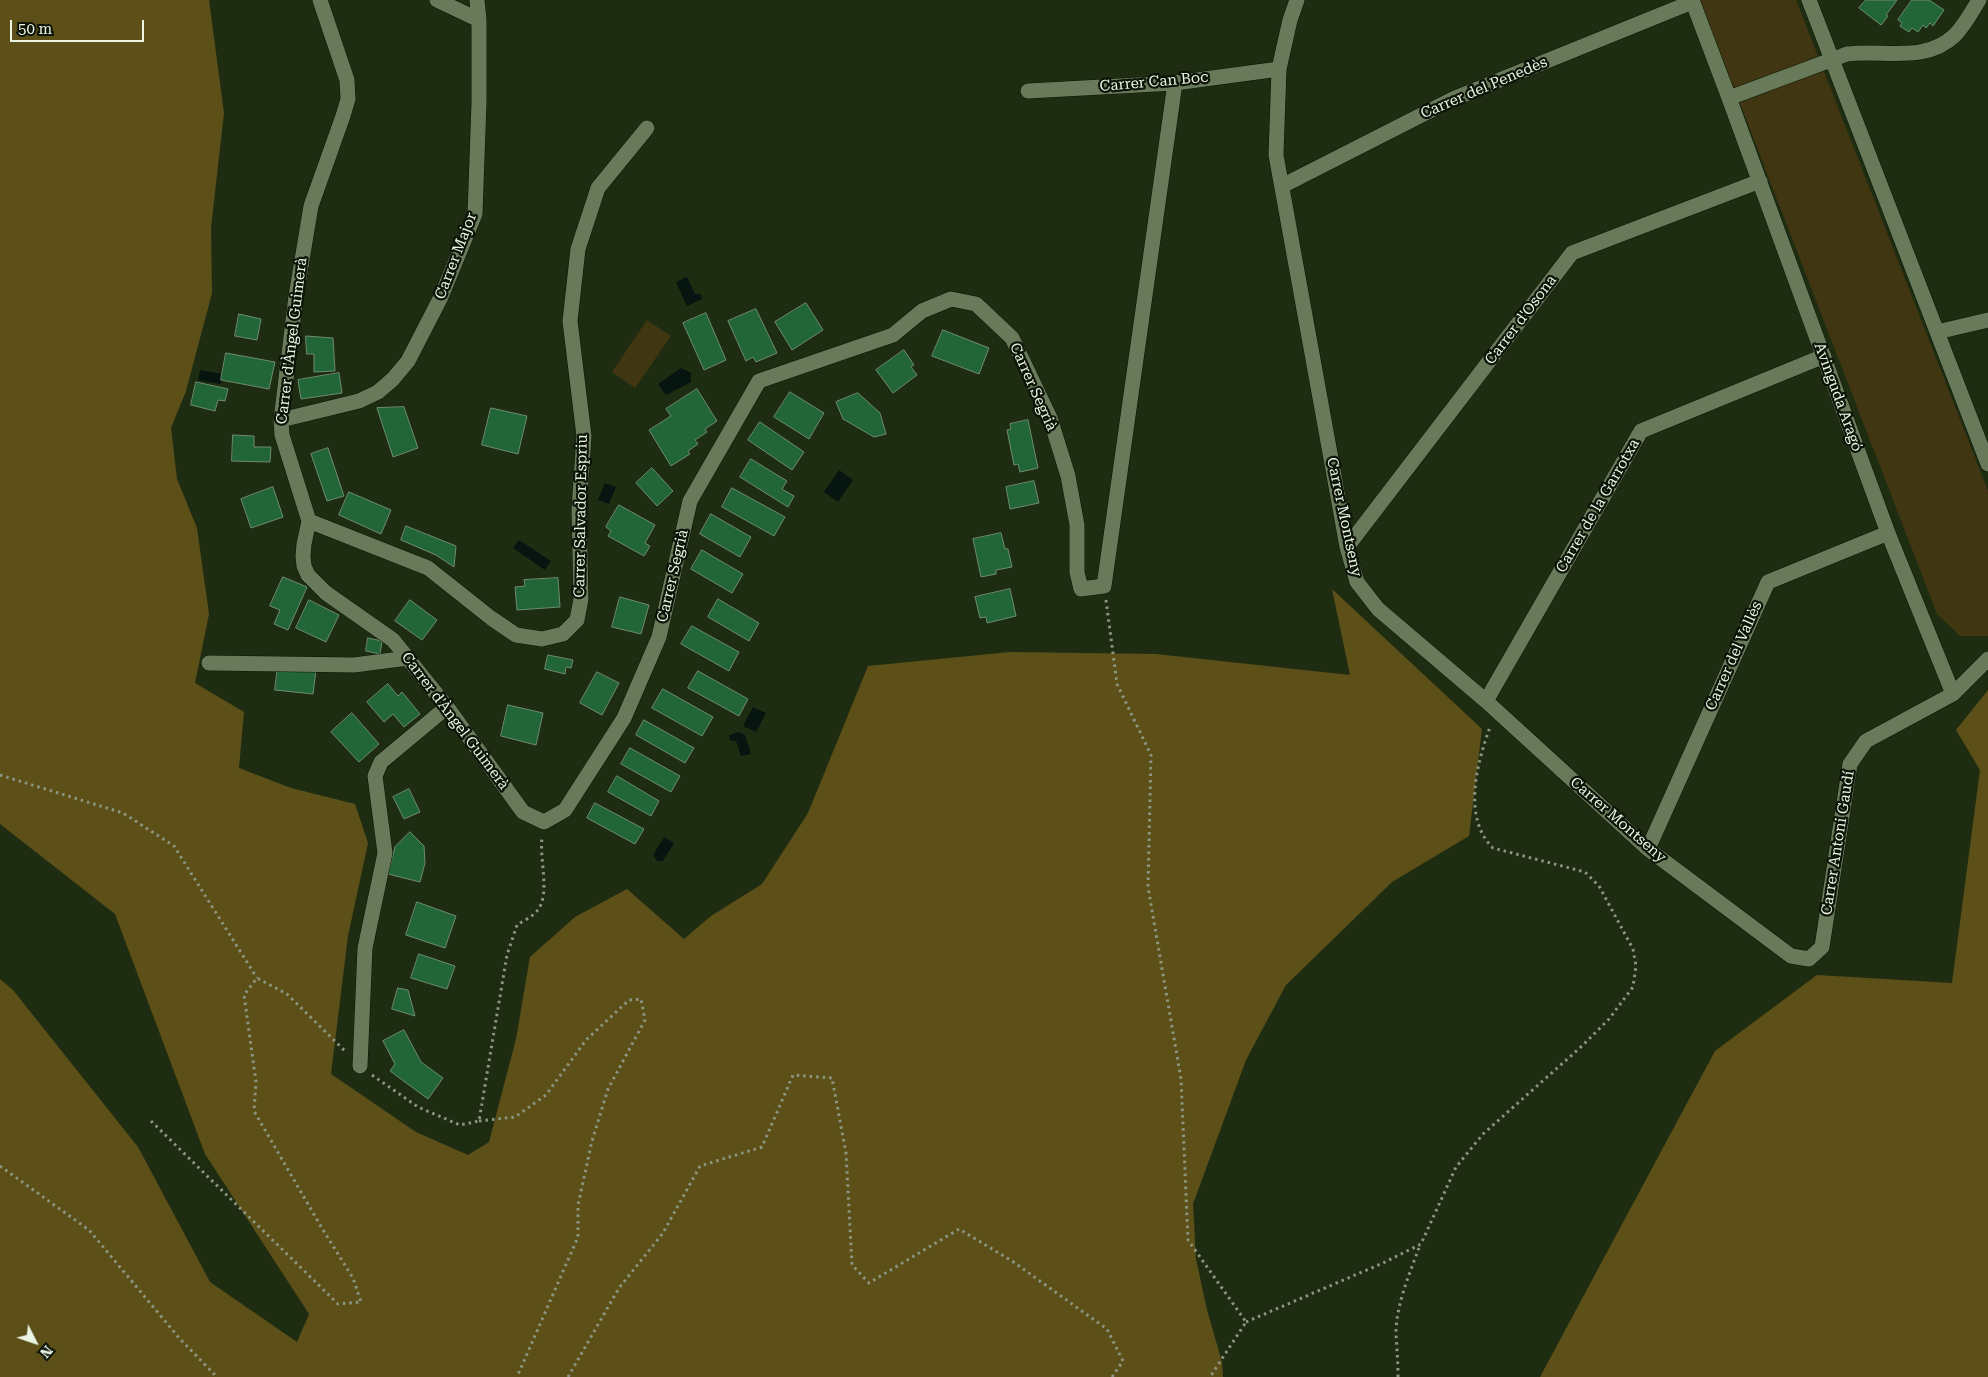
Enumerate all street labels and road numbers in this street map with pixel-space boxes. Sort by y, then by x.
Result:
street label: Carrer del Penedès [1418,53,1550,123]
street label: Carrer Can Boc [1099,68,1209,96]
street label: Carrer Major [431,210,481,302]
street label: Carrer d'Àngel Guimerà [273,257,311,425]
street label: Carrer d'Osona [1481,272,1561,368]
street label: Carrer Segrià [1006,340,1060,434]
street label: Avinguda Aragó [1810,340,1866,454]
street label: Carrer Salvador Espriu [571,434,591,598]
street label: Carrer de la Garrotxa [1552,436,1644,576]
street label: Carrer Montseny [1323,456,1365,578]
street label: Carrer Segrià [654,528,692,624]
street label: Carrer del Vallès [1702,599,1766,713]
street label: Carrer d'Àngel Guimerà [397,649,513,793]
street label: Carrer Antoni Gaudí [1818,769,1858,917]
street label: Carrer Montseny [1566,773,1670,867]

